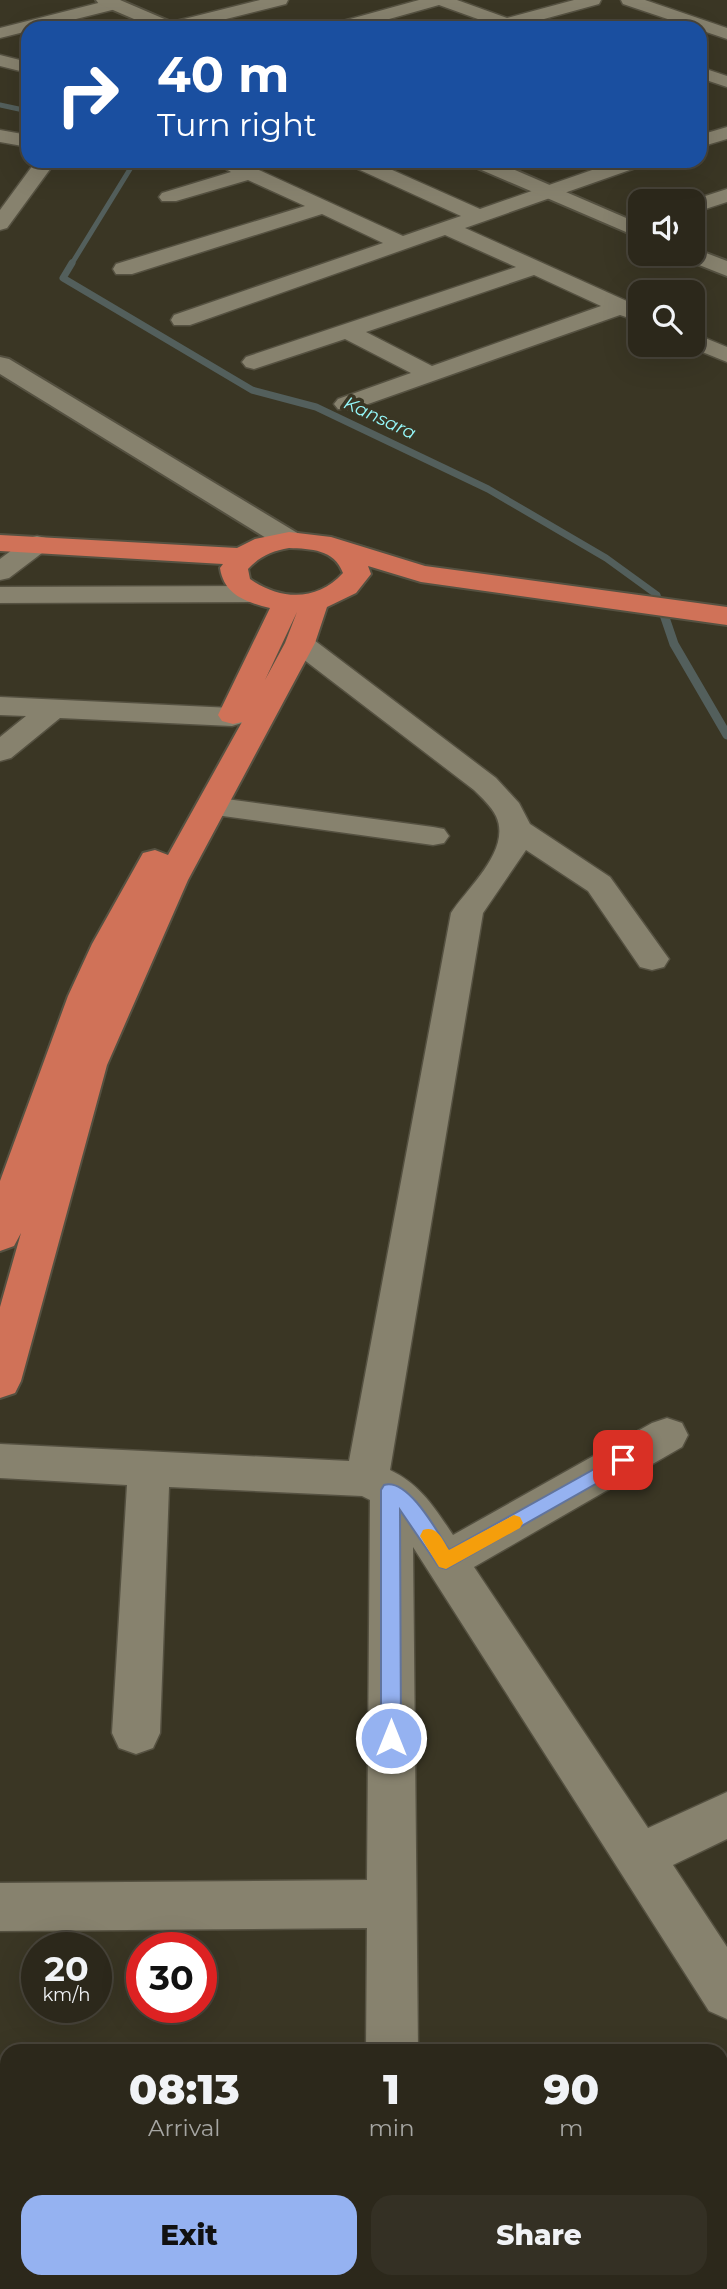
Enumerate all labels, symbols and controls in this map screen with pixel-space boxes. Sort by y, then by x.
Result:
text: 40 m [157,45,289,104]
icon: right [42,49,133,140]
text: Turn right [157,105,317,144]
map controls [628,189,705,357]
button: sound [628,189,705,266]
button: search [628,280,705,357]
water label: Kansara [340,392,420,444]
pin [593,1430,653,1490]
icon: arrive [604,1441,642,1479]
position arrow [354,1701,428,1775]
speed limit sign: 30 [126,1932,217,2023]
text: 20 [44,1947,89,1990]
text: km/h [42,1984,91,2006]
text: 08:13 [129,2063,240,2115]
text: 1 [383,2063,400,2115]
text: 90 [543,2063,599,2115]
text: Arrival [148,2114,220,2142]
text: min [368,2114,415,2142]
text: m [559,2114,583,2142]
button: Exit [21,2195,357,2275]
button: Share [371,2195,707,2275]

